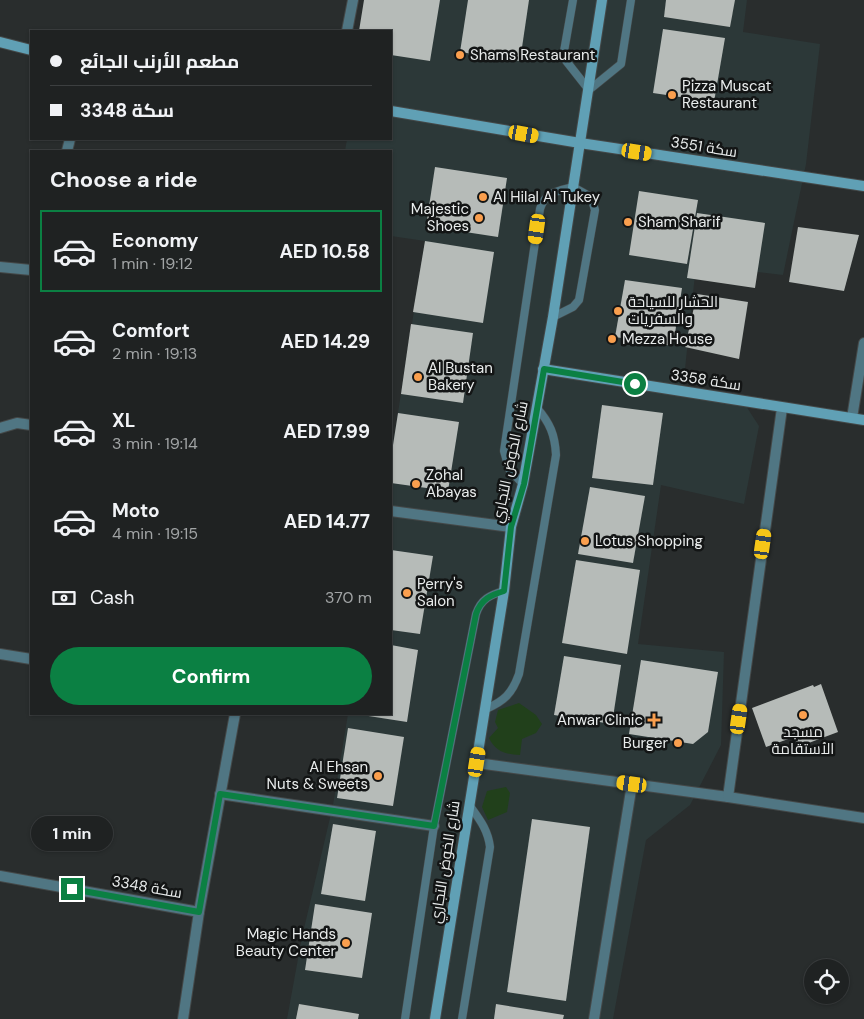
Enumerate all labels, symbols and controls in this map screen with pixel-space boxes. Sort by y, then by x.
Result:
place label: Shams Restaurant [470,45,596,65]
text: مطعم الأرنب الجائع [80,49,239,74]
marker: Shams Restaurant [454,49,466,61]
place label: Pizza Muscat Restaurant [682,76,771,113]
marker: Pizza Muscat Restaurant [666,89,678,101]
text: سكة 3348 [80,98,174,123]
car [507,124,540,144]
street label: سكة 3551 [669,132,739,162]
car [621,142,652,162]
text: Choose a ride [50,165,198,194]
place label: Al Hilal Al Tukey [493,187,601,207]
marker: Al Hilal Al Tukey [477,191,489,203]
place label: Majestic Shoes [411,199,469,236]
marker: Majestic Shoes [473,212,485,224]
place label: Sham Sharif [638,212,721,232]
car [527,213,546,245]
marker: Sham Sharif [622,216,634,228]
text: Economy [112,228,199,253]
icon: car [52,229,97,274]
text: AED 10.58 [279,239,370,264]
text: 1 min · 19:12 [112,253,193,274]
place label: الحشار للسياحة والسفريات [628,292,718,329]
marker: الحشار للسياحة والسفريات [612,305,624,317]
text: Comfort [112,318,190,343]
icon: car [52,319,97,364]
text: AED 14.29 [281,329,370,354]
place label: Mezza House [622,329,713,349]
marker: Mezza House [606,333,618,345]
text: 2 min · 19:13 [112,343,197,364]
place label: Al Bustan Bakery [428,358,493,395]
street label: سكة 3358 [669,365,743,395]
marker: Al Bustan Bakery [412,371,424,383]
route start [624,373,646,395]
street label: شارع الخوض التجاري [487,399,535,525]
text: XL [112,408,135,433]
icon: car [52,409,97,454]
text: AED 17.99 [283,419,370,444]
text: 3 min · 19:14 [112,433,198,454]
place label: Zohal Abayas [426,465,477,502]
marker: Zohal Abayas [410,478,422,490]
text: Moto [112,498,160,523]
icon: car [52,499,97,544]
text: AED 14.77 [284,509,370,534]
text: 4 min · 19:15 [112,523,198,544]
car [753,528,772,560]
place label: Lotus Shopping [595,531,703,551]
marker: Lotus Shopping [579,535,591,547]
place label: Perry's Salon [417,574,463,611]
icon: cash [50,584,78,612]
text: Cash [90,585,134,610]
text: 370 m [325,587,372,608]
marker: Perry's Salon [401,587,413,599]
button: Confirm [50,647,372,705]
car [729,703,748,735]
marker: مسجد الأستقامة [797,709,809,721]
place label: Anwar Clinic [557,710,643,730]
marker: Anwar Clinic [647,713,661,727]
place label: مسجد الأستقامة [772,722,834,759]
place label: Burger [623,733,668,753]
marker: Burger [672,737,684,749]
car [467,746,486,778]
place label: Al Ehsan Nuts & Sweets [267,757,368,794]
marker: Al Ehsan Nuts & Sweets [372,770,384,782]
car [616,774,647,794]
street label: شارع الخوض التجاري [425,799,467,925]
callout: 1 min [31,816,113,852]
text: 1 min [53,823,91,844]
street label: سكة 3348 [110,871,184,903]
route end [61,878,83,900]
place label: Magic Hands Beauty Center [236,924,336,961]
marker: Magic Hands Beauty Center [340,937,352,949]
map controls [804,959,849,1004]
button: locate [804,959,849,1004]

